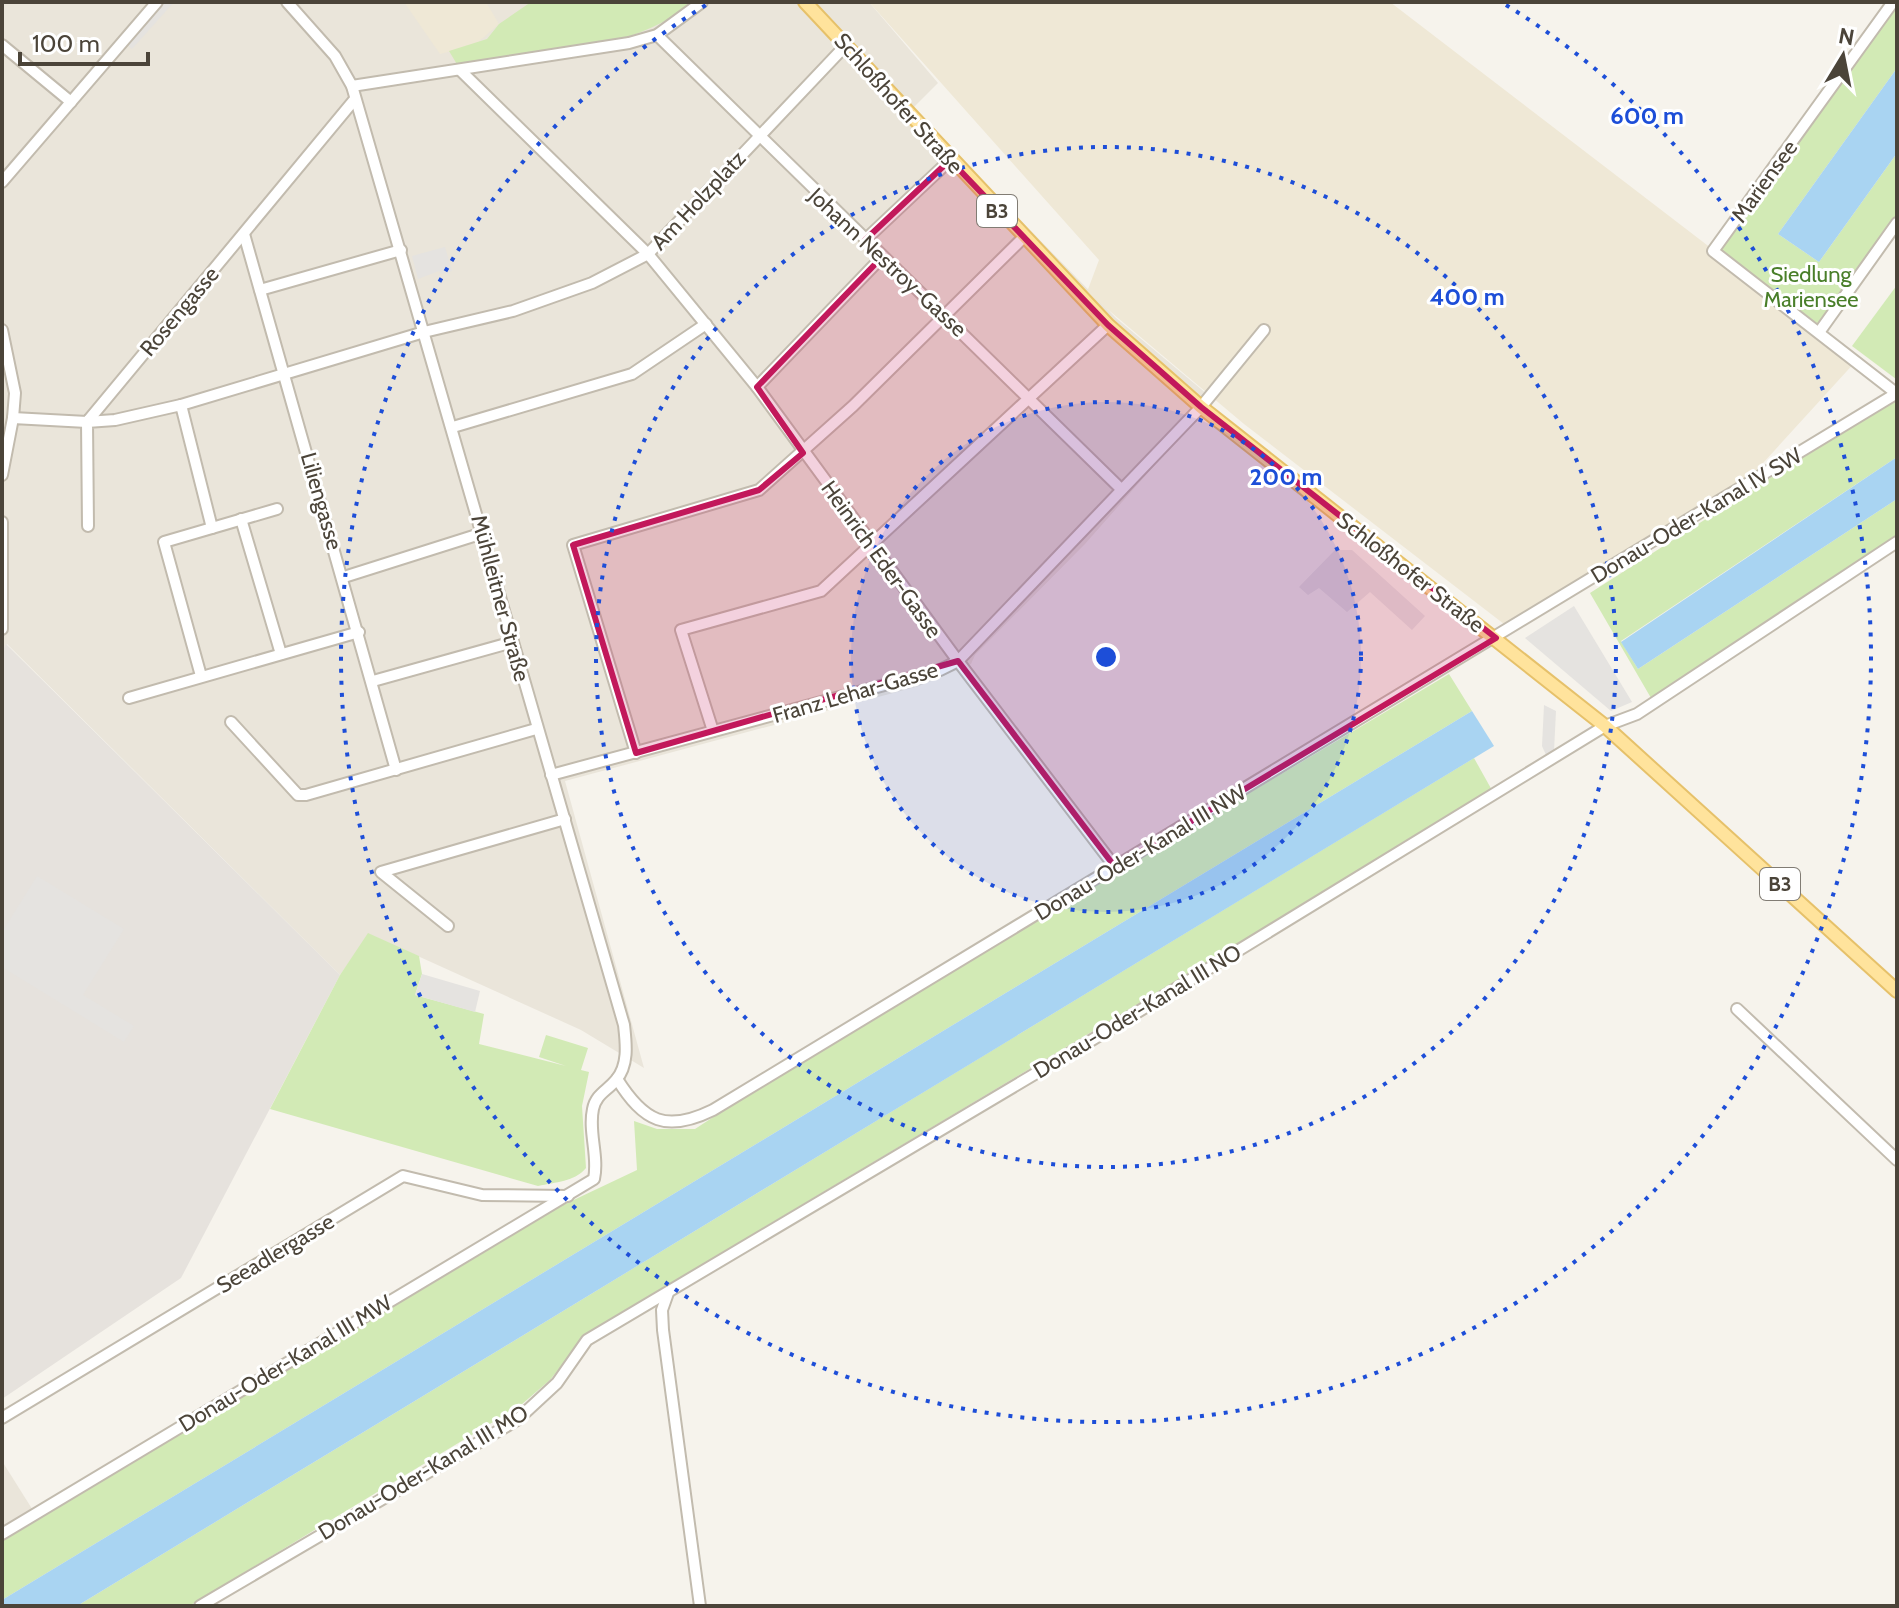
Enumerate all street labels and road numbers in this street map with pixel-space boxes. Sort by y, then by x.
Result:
street label: Schloßhofer Straße [828,28,969,179]
street label: Mariensee [1726,135,1803,228]
street label: Am Holzplatz [645,145,751,256]
street label: Johann Nestroy-Gasse [802,182,972,343]
road number: B3 [977,195,1017,227]
street label: Rosengasse [134,261,225,362]
street label: Donau-Oder-Kanal IV SW [1586,442,1807,589]
street label: Liliengasse [295,449,348,553]
street label: Heinrich Eder-Gasse [815,475,948,643]
street label: Schloßhofer Straße [1332,506,1490,638]
street label: Mühlleitner Straße [465,512,536,684]
street label: Franz Lehar-Gasse [769,656,941,729]
street label: Donau-Oder-Kanal III NW [1030,778,1251,926]
road number: B3 [1760,868,1800,900]
street label: Donau-Oder-Kanal III NO [1028,939,1246,1084]
street label: Seeadlergasse [212,1208,339,1299]
street label: Donau-Oder-Kanal III MW [174,1289,397,1438]
street label: Donau-Oder-Kanal III MO [313,1399,533,1546]

